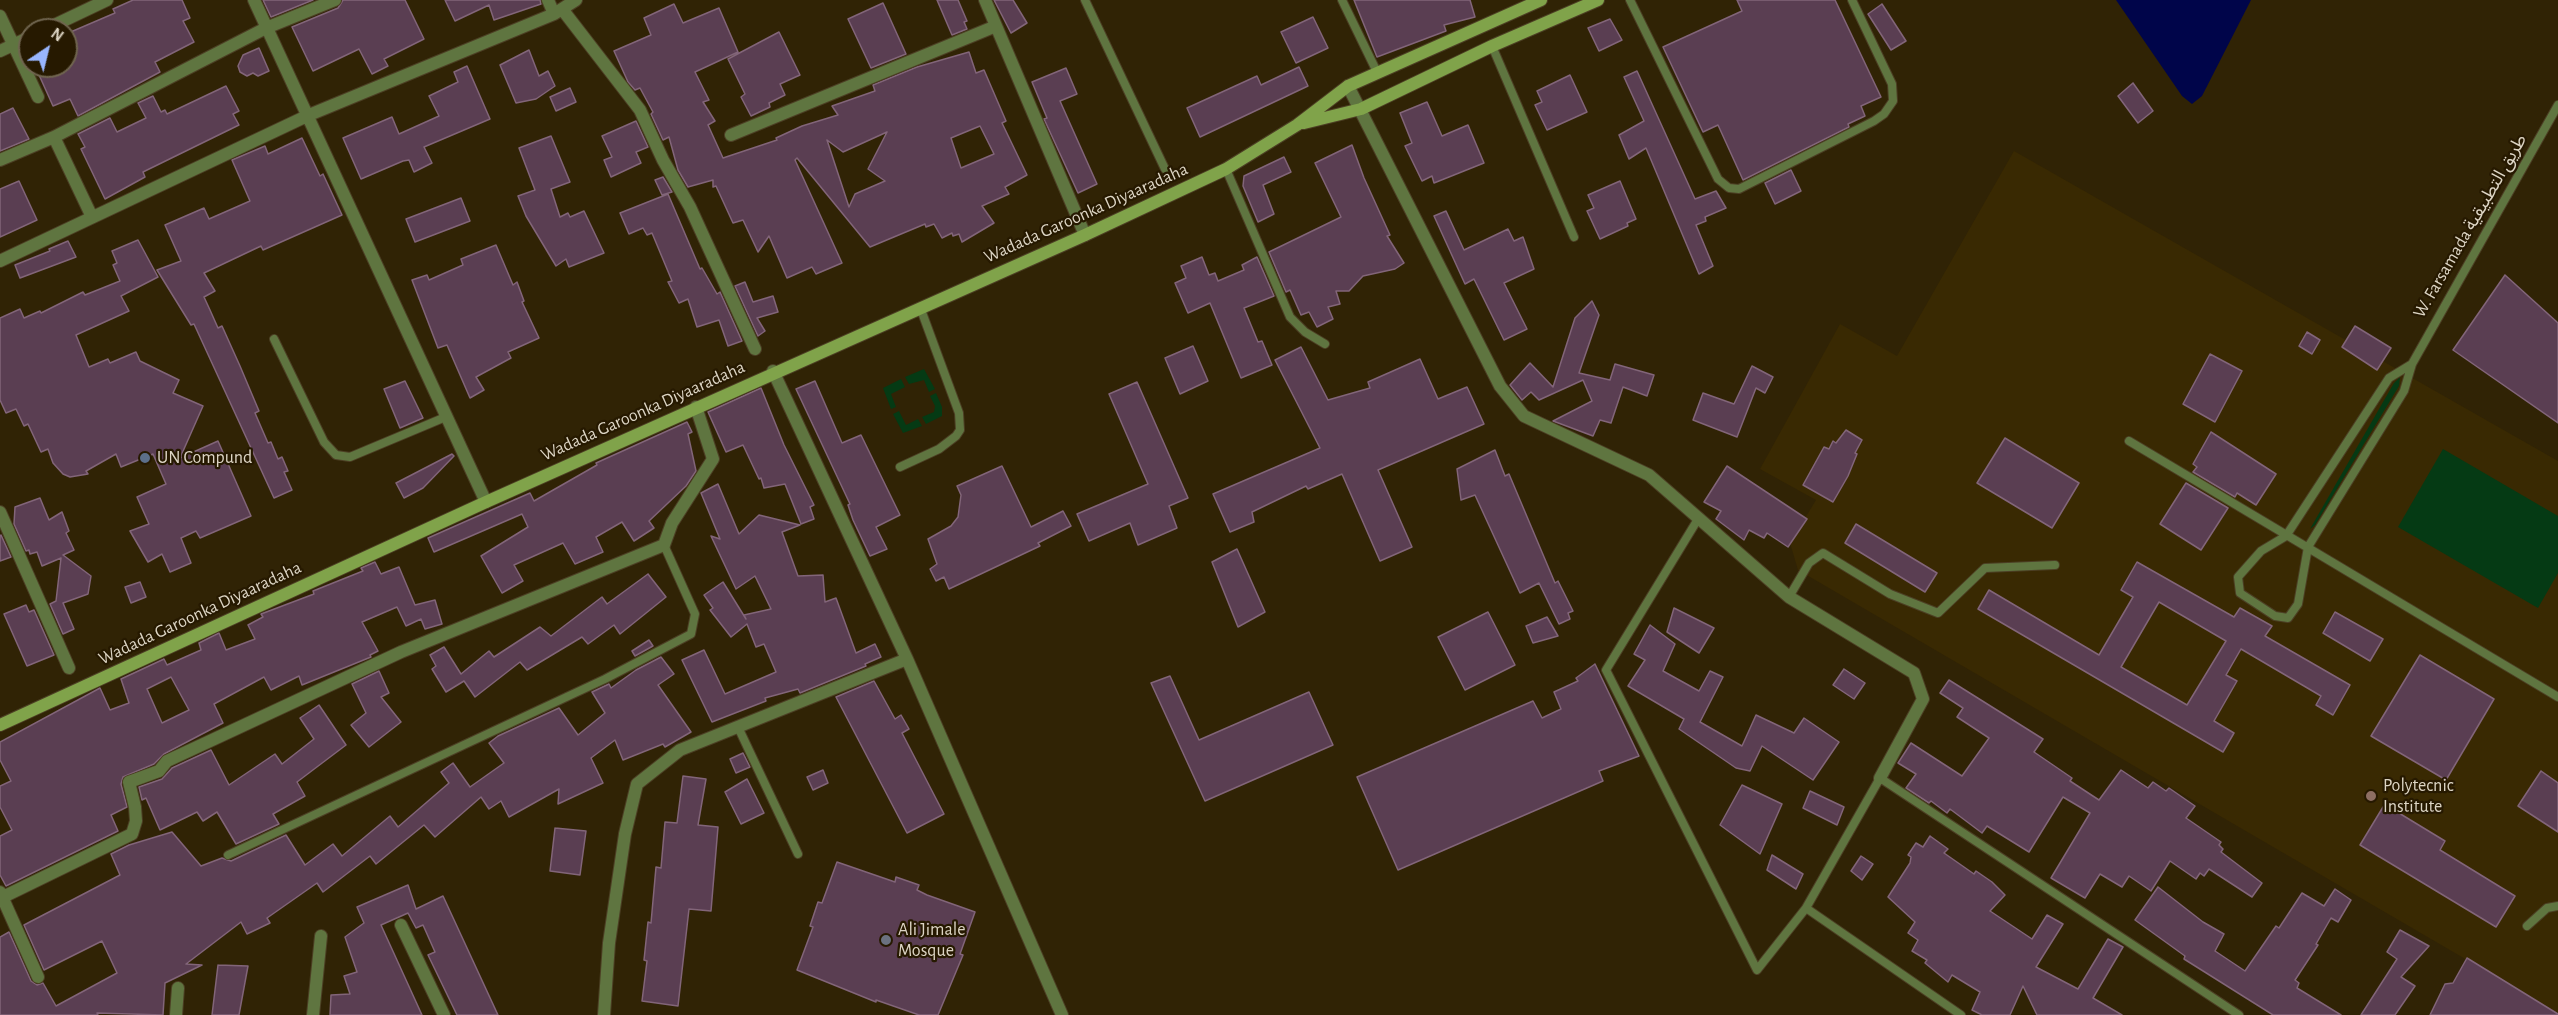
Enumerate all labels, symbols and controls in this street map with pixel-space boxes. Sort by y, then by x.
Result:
north arrow [18,18,78,78]
text: N [48,25,66,45]
street label: W. Farsamada طريق التطبيقية [2409,130,2531,322]
street label: Wadada Garoonka Diyaaradaha [981,158,1191,268]
street label: Wadada Garoonka Diyaaradaha [538,356,748,466]
place label: UN Compund [157,447,252,469]
marker: UN Compund [138,451,152,465]
street label: Wadada Garoonka Diyaaradaha [95,556,305,670]
place label: Polytecnic Institute [2383,775,2454,818]
marker: Polytecnic Institute [2364,789,2378,803]
place label: Ali Jimale Mosque [898,919,966,962]
marker: Ali Jimale Mosque [879,933,893,947]

